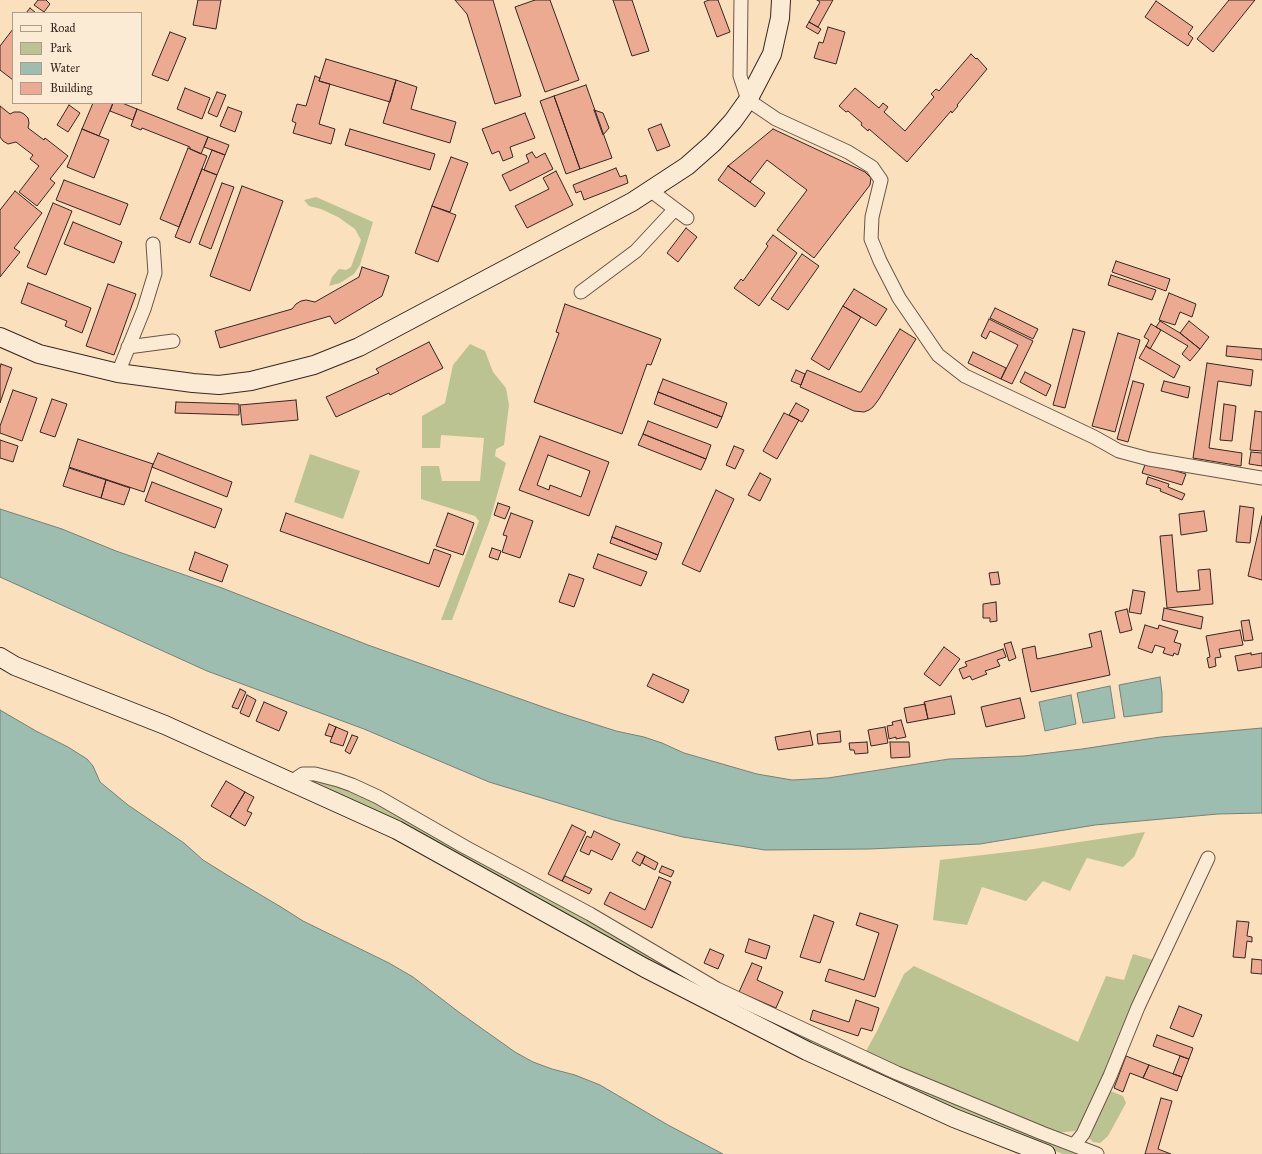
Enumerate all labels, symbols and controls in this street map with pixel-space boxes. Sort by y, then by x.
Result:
legend [12,12,142,104]
text: Road [50,21,76,35]
text: Park [50,41,72,55]
text: Water [50,61,80,75]
text: Building [50,81,92,95]

